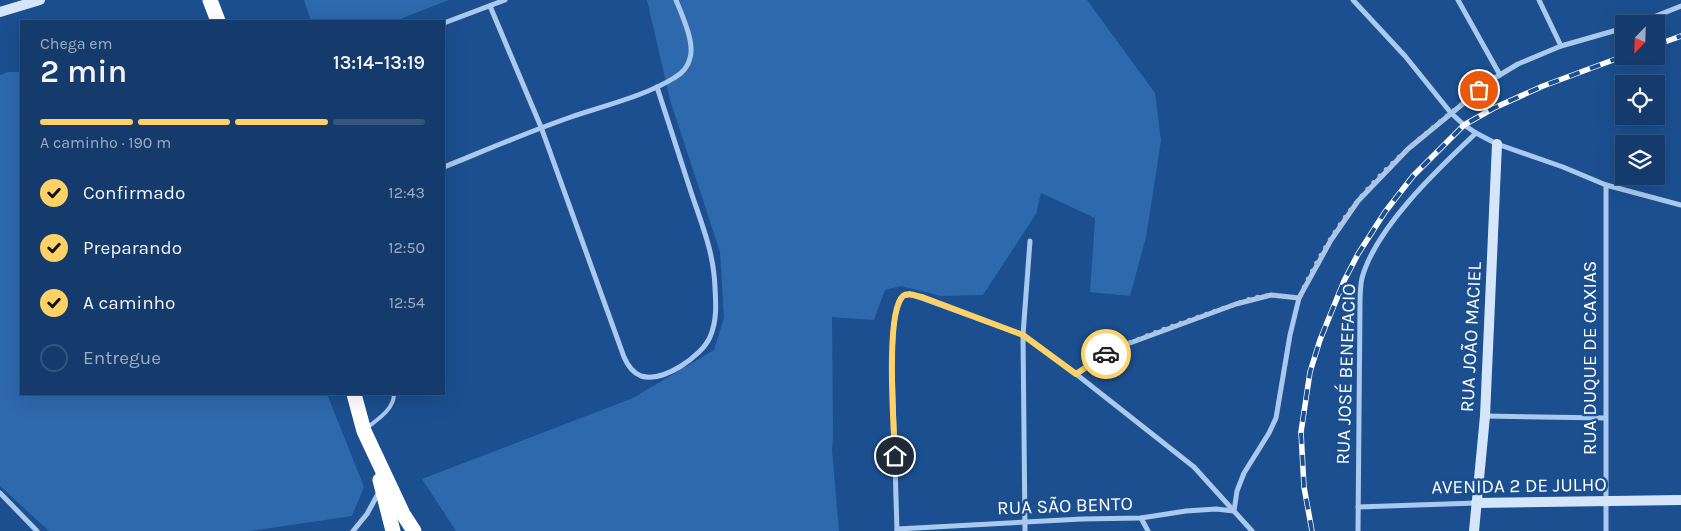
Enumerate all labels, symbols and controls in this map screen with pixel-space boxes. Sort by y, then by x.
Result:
north arrow [1615,15,1665,65]
map controls [1615,15,1665,185]
text: Chega em [40,34,113,53]
text: 13:14–13:19 [333,52,425,74]
text: 2 min [40,53,127,90]
pin [1458,69,1500,111]
button: locate [1615,75,1665,125]
icon: bag [1465,76,1493,104]
text: A caminho · 190 m [40,133,171,152]
button: layers [1615,135,1665,185]
icon: check [40,179,68,207]
text: Confirmado [83,182,185,204]
text: 12:43 [388,183,425,202]
icon: check [40,234,68,262]
text: Preparando [83,237,182,259]
text: 12:50 [388,238,425,257]
street label: RUA JOÃO MACIEL [1456,261,1486,413]
street label: RUA DUQUE DE CAXIAS [1579,261,1601,455]
street label: RUA JOSÉ BENEFACIO [1331,283,1360,465]
icon: check [40,289,68,317]
text: A caminho [83,292,175,314]
text: 12:54 [389,293,425,312]
courier [1081,329,1131,379]
icon: car [1092,340,1120,368]
text: Entregue [83,347,161,369]
pin [874,435,916,477]
icon: home [881,442,909,470]
street label: AVENIDA 2 DE JULHO [1431,473,1607,499]
street label: RUA SÃO BENTO [997,493,1133,519]

